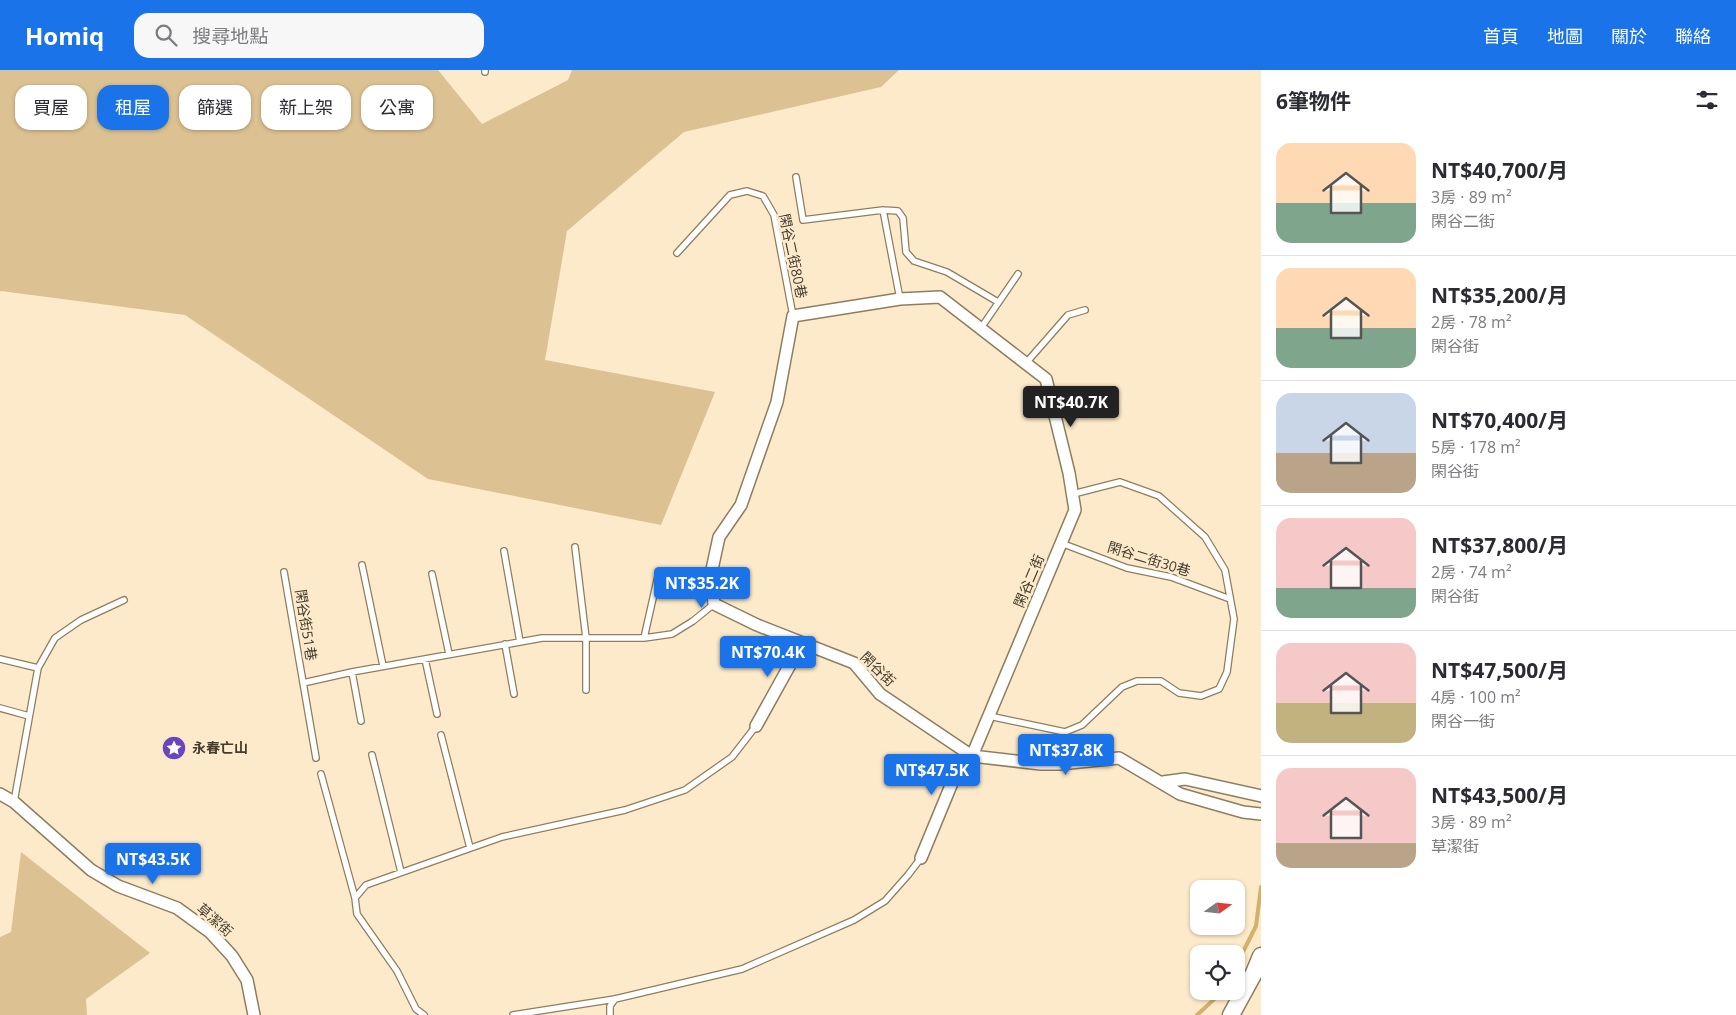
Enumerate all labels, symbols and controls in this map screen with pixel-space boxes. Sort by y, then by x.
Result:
search box [134,13,484,58]
text: Homiq [25,19,104,52]
icon: search [152,21,180,49]
text: 搜尋地點 [192,23,268,49]
text: 首頁 [1483,24,1519,48]
text: 地圖 [1547,24,1583,48]
text: 關於 [1611,24,1647,48]
text: 聯絡 [1675,24,1711,48]
chip: 買屋 [15,85,87,130]
chip: 租屋 [97,85,169,130]
chip: 篩選 [179,85,251,130]
chip: 新上架 [261,85,351,130]
chip: 公寓 [361,85,433,130]
icon: filters [1693,86,1721,114]
text: 6筆物件 [1276,87,1351,115]
text: NT$40,700/月 [1431,156,1568,184]
icon: home [1316,163,1376,223]
text: 3房 · 89 m² [1431,186,1512,208]
text: 閑谷二街 [1431,210,1495,232]
street label: 閑谷二街80巷 [775,212,812,300]
text: NT$35,200/月 [1431,281,1568,309]
icon: home [1316,288,1376,348]
text: 2房 · 78 m² [1431,311,1512,333]
text: 閑谷街 [1431,335,1479,357]
pin: NT$40.7K [1019,386,1123,428]
text: NT$40.7K [1034,391,1108,413]
text: NT$70,400/月 [1431,406,1568,434]
icon: home [1316,413,1376,473]
text: 5房 · 178 m² [1431,436,1521,458]
text: 閑谷街 [1431,460,1479,482]
text: NT$37,800/月 [1431,531,1568,559]
street label: 閑谷二街30巷 [1105,537,1193,580]
icon: home [1316,538,1376,598]
street label: 閑谷二街 [1009,551,1048,610]
text: 2房 · 74 m² [1431,561,1512,583]
pin: NT$35.2K [650,566,754,609]
text: NT$35.2K [665,572,739,594]
text: 閑谷街 [1431,585,1479,607]
street label: 閑谷街51巷 [291,588,322,662]
pin: NT$70.4K [716,636,820,678]
text: NT$70.4K [731,641,805,663]
street label: 閑谷街 [857,647,900,690]
text: NT$47,500/月 [1431,656,1568,684]
icon: home [1316,663,1376,723]
text: 4房 · 100 m² [1431,686,1521,708]
text: 閑谷一街 [1431,710,1495,732]
pin: NT$37.8K [1014,734,1118,776]
place icon: 永春亡山 [161,735,187,761]
place label: 永春亡山 [192,738,248,757]
text: NT$37.8K [1029,739,1103,761]
pin: NT$47.5K [880,754,984,796]
text: NT$47.5K [895,759,969,781]
text: NT$43,500/月 [1431,781,1568,809]
icon: home [1316,788,1376,848]
text: 3房 · 89 m² [1431,811,1512,833]
text: 草潔街 [1431,835,1479,857]
pin: NT$43.5K [101,842,205,885]
text: NT$43.5K [116,848,190,870]
north arrow [1190,880,1245,935]
map controls [1190,880,1245,1000]
street label: 草潔街 [193,899,237,941]
button: locate [1190,945,1245,1000]

